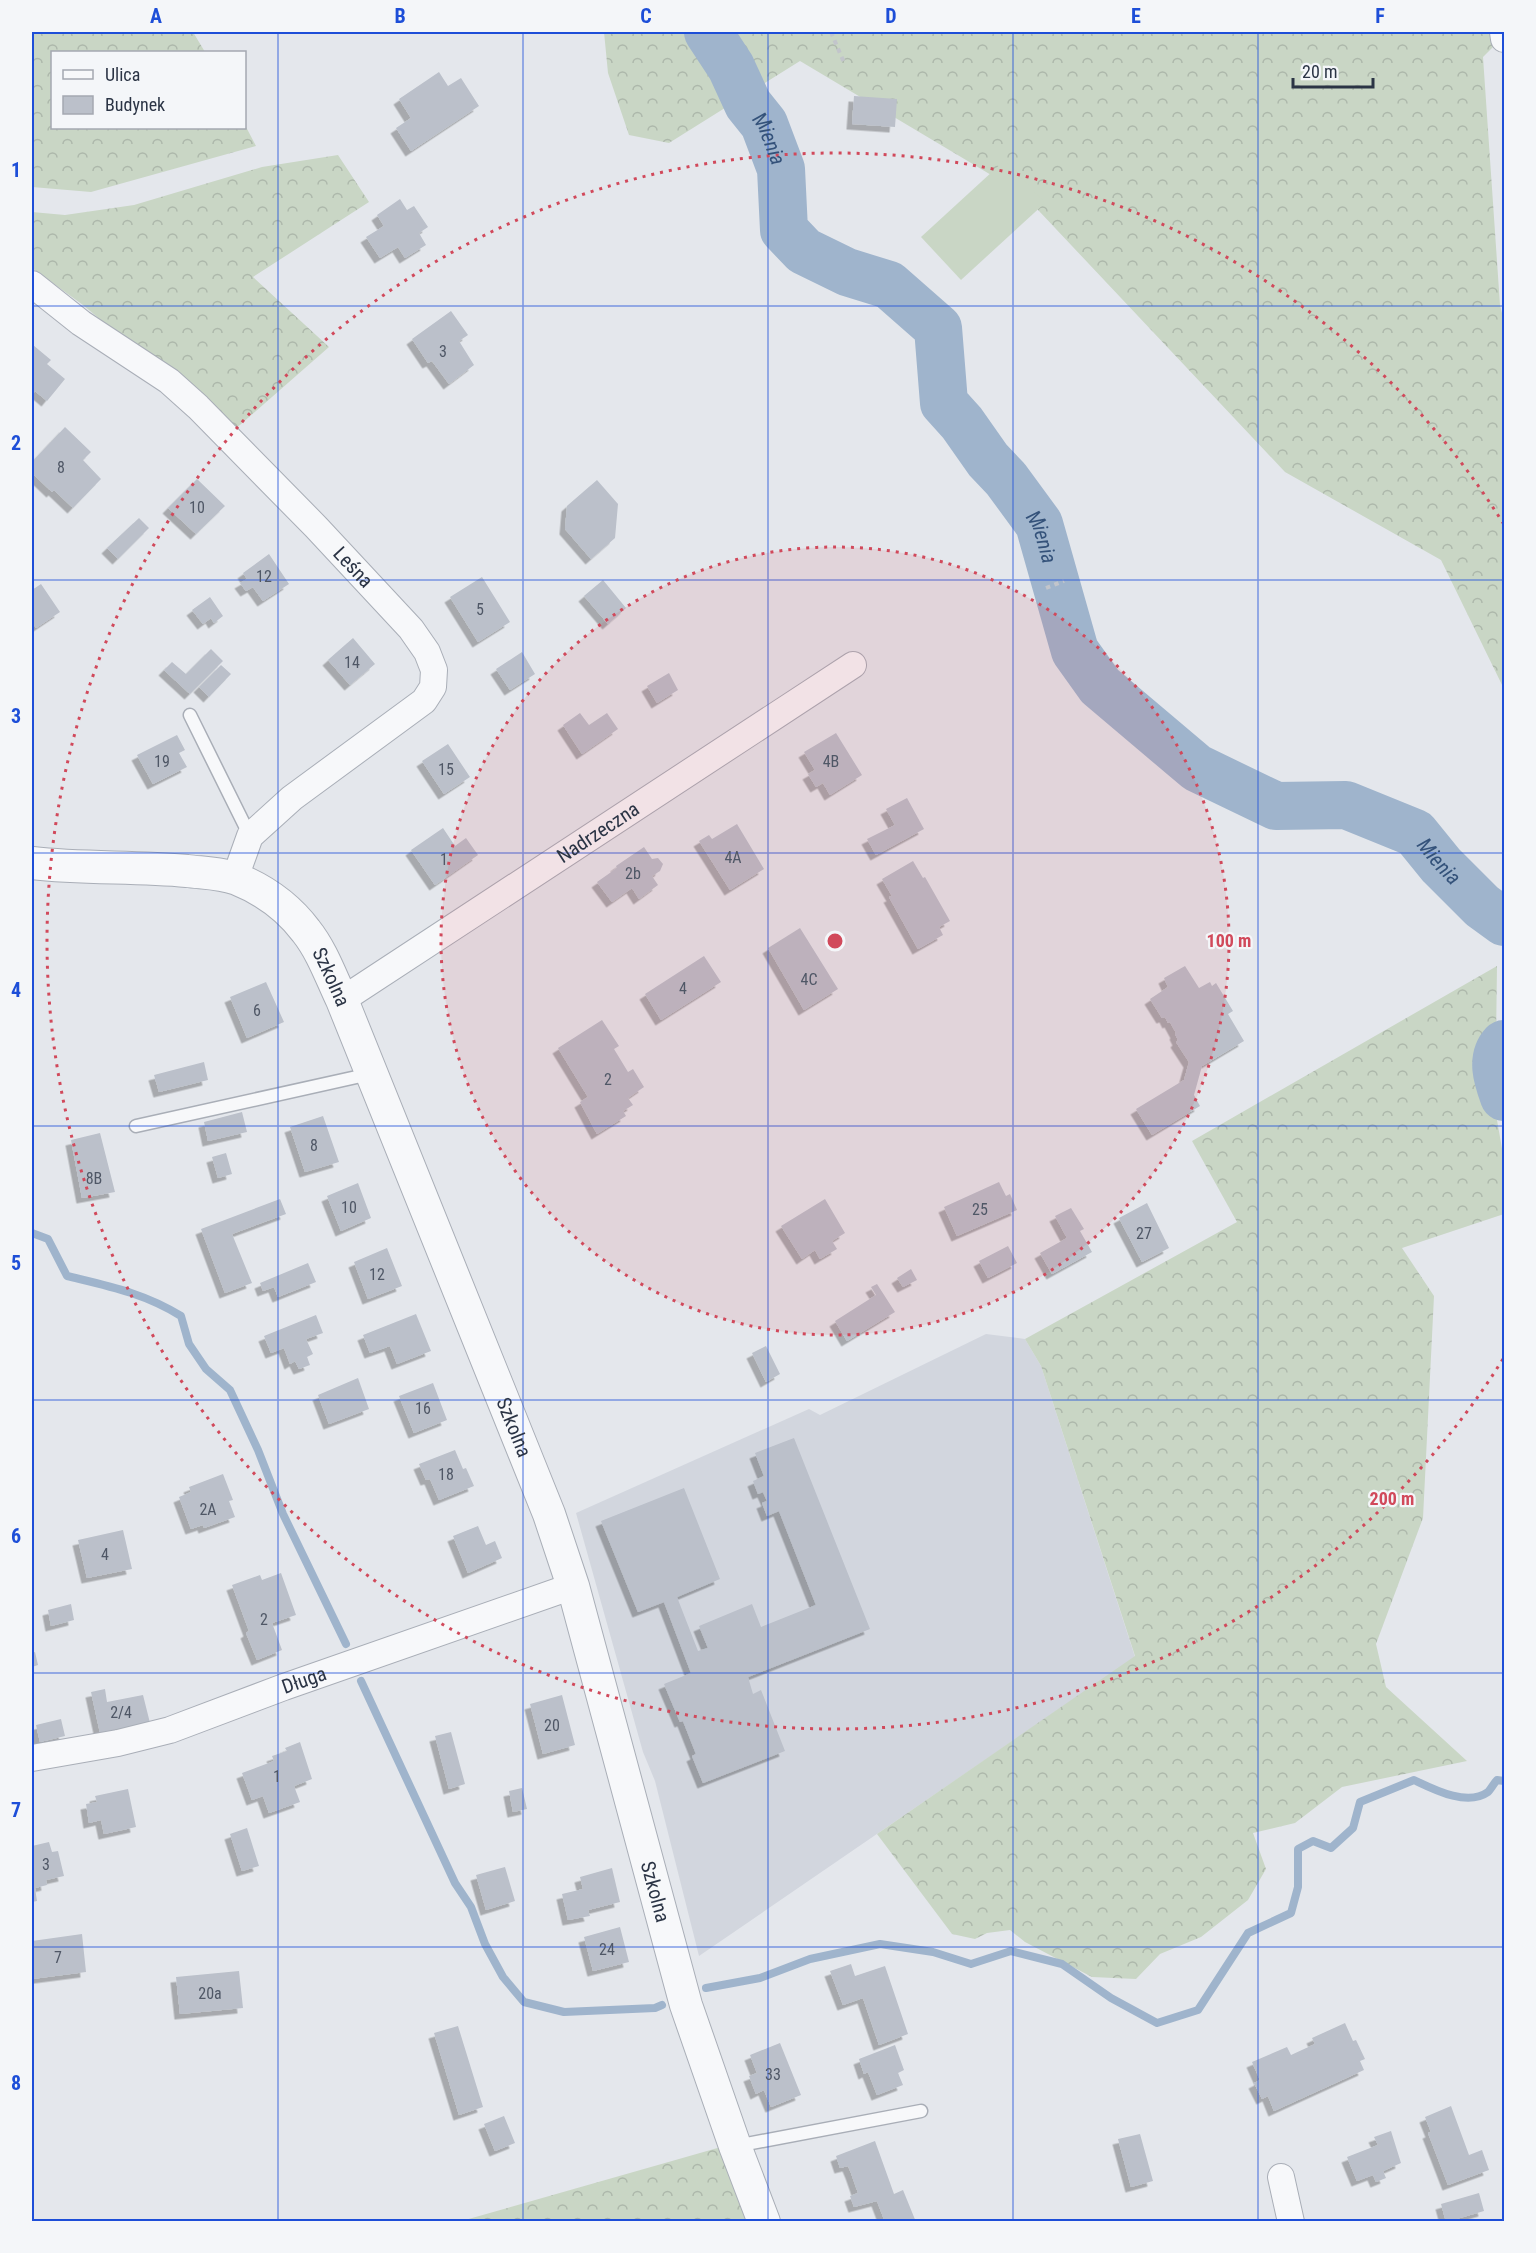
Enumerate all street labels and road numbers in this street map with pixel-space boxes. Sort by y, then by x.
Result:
street label: Leśna [328,542,378,593]
street label: Nadrzeczna [552,797,644,868]
street label: Szkolna [307,943,355,1010]
street label: Szkolna [491,1394,537,1460]
street label: Długa [279,1661,330,1699]
street label: Szkolna [636,1859,675,1925]

